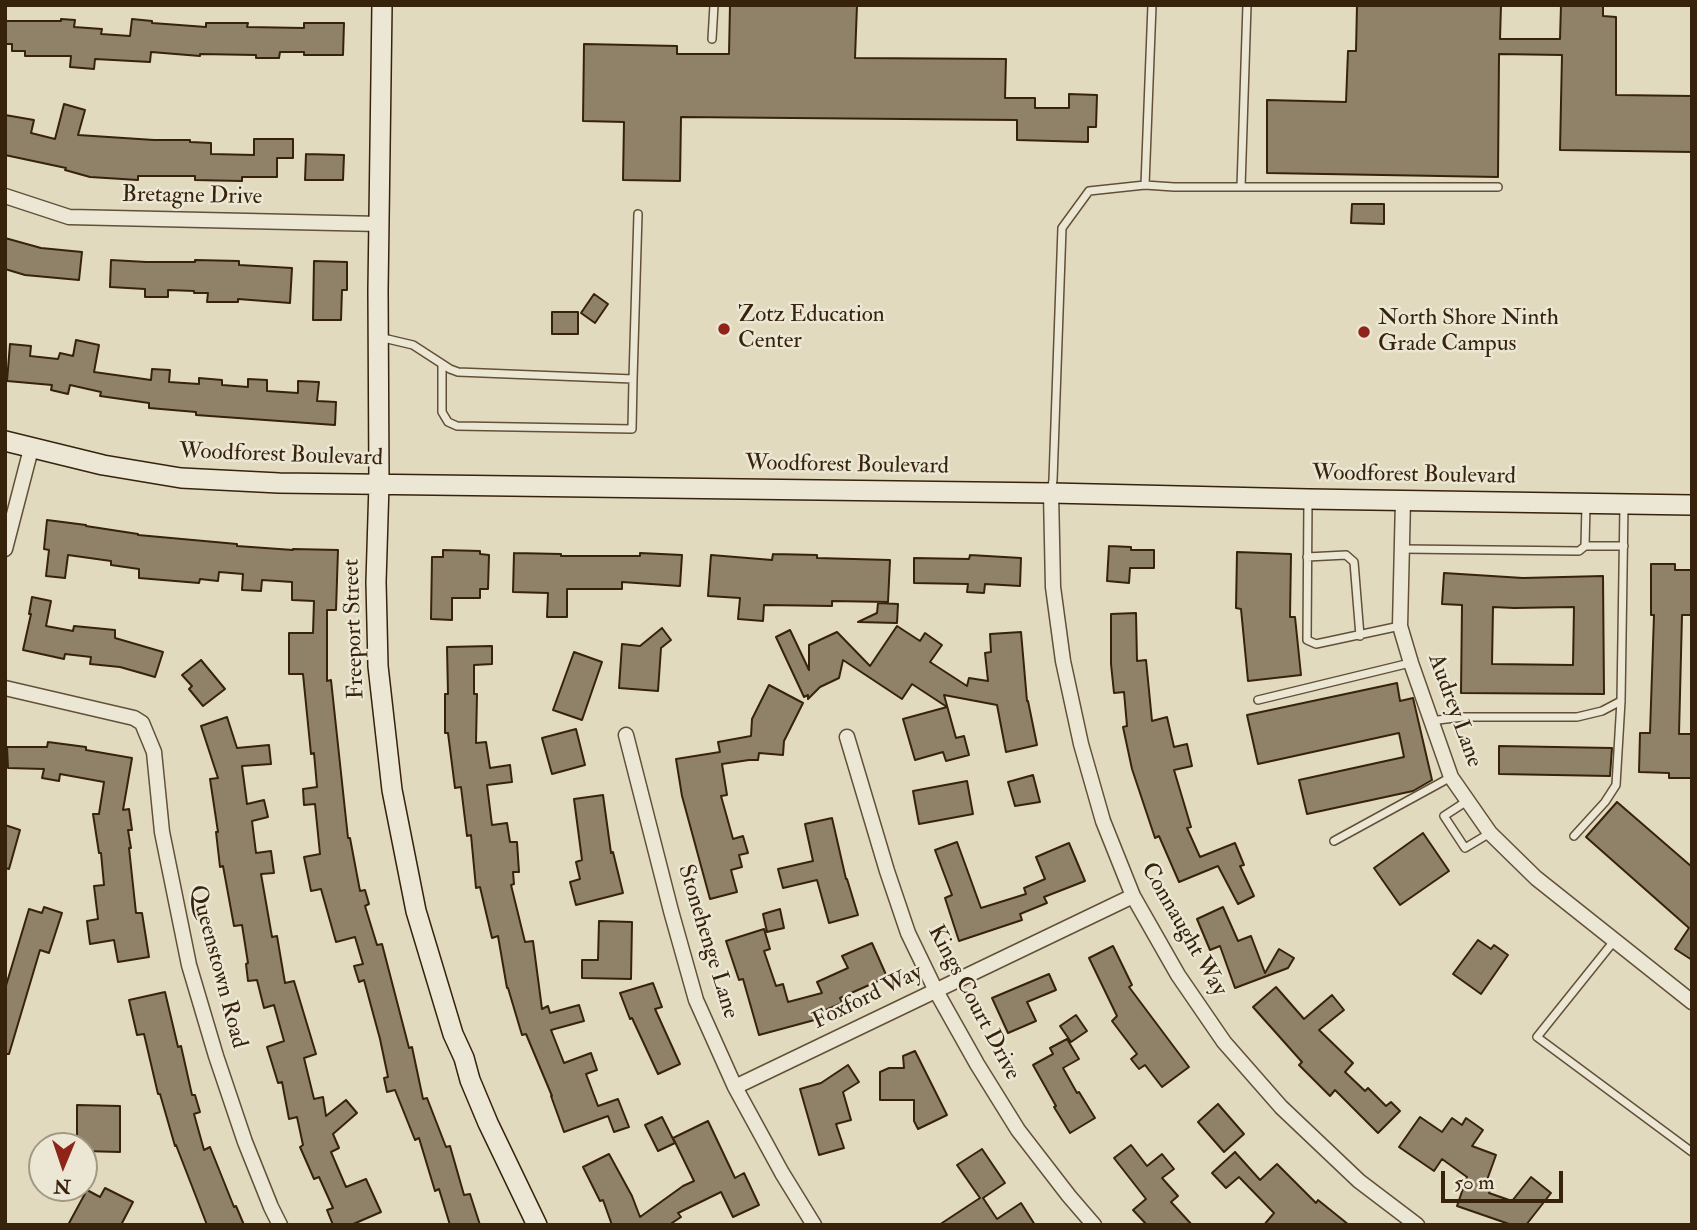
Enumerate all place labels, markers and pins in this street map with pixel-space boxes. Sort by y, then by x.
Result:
place label: Zotz Education Center [738,302,885,356]
place label: North Shore Ninth Grade Campus [1378,305,1559,359]
marker: Zotz Education Center [716,321,732,337]
marker: North Shore Ninth Grade Campus [1356,324,1372,340]

